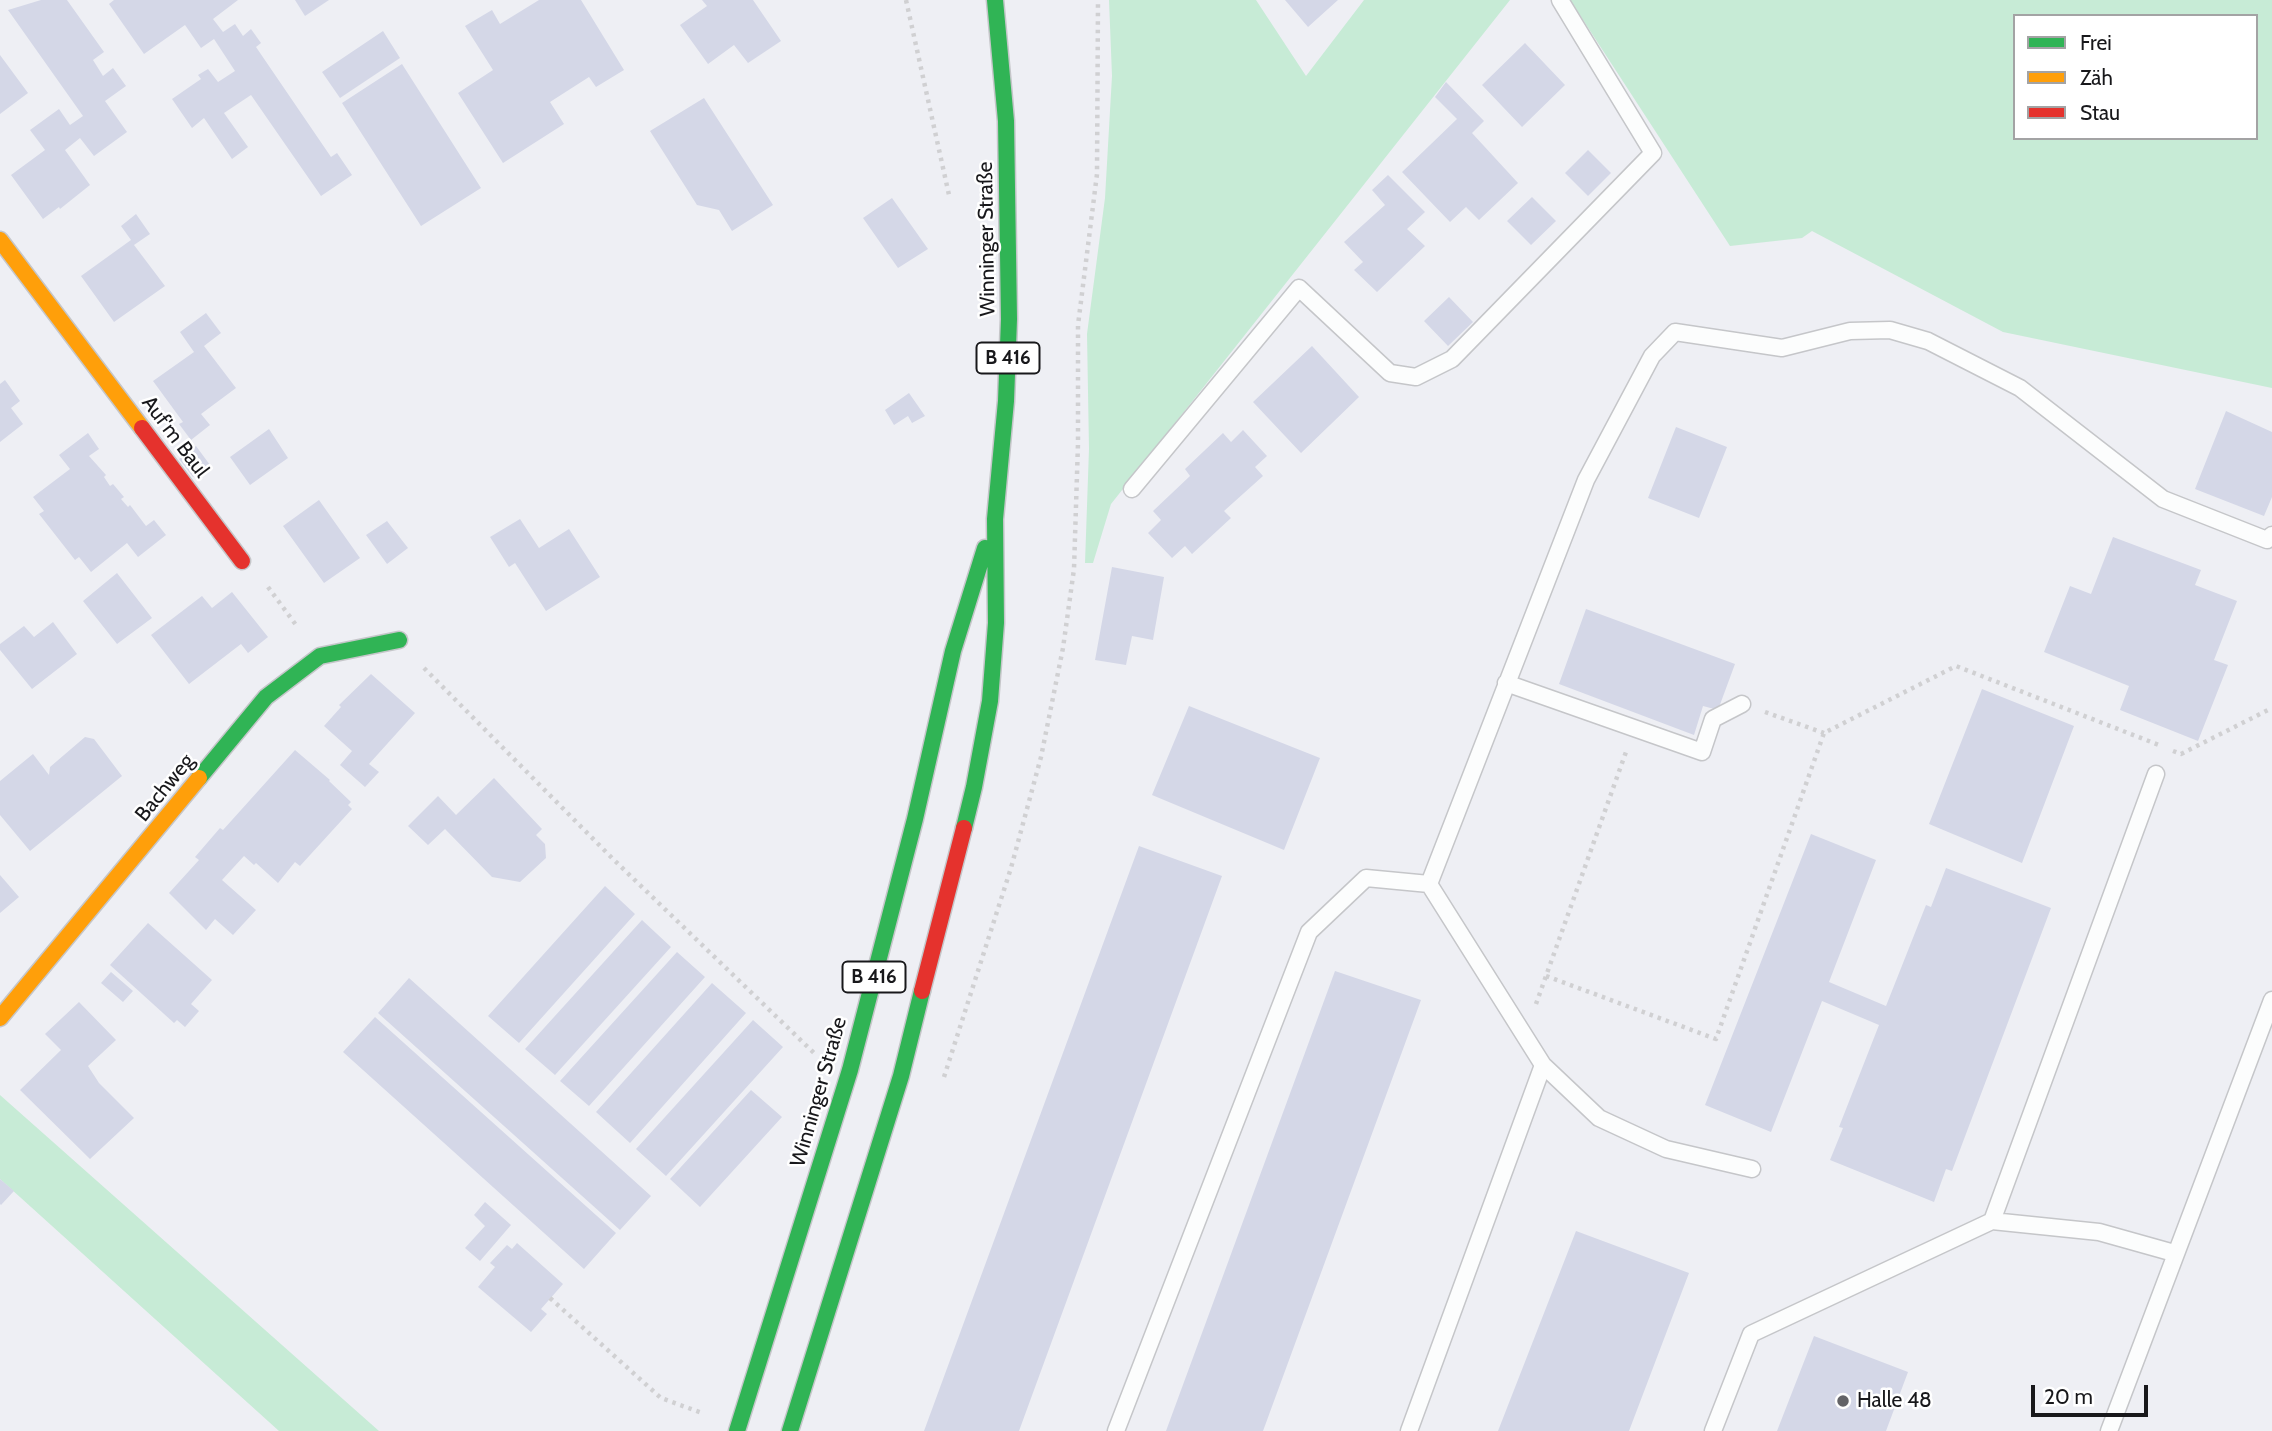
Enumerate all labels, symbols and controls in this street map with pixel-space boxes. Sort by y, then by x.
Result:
legend [2013,14,2258,140]
text: Frei [2080,30,2112,55]
text: Zäh [2080,65,2113,90]
text: Stau [2080,100,2120,125]
street label: Winninger Straße [973,161,1001,317]
road number: B 416 [976,342,1040,374]
street label: Auf'm Baul [136,391,214,483]
street label: Bachweg [130,749,200,827]
road number: B 416 [842,962,906,993]
street label: Winninger Straße [786,1014,852,1170]
scale bar [2034,1372,2151,1416]
text: 20 m [2044,1384,2093,1409]
place label: Halle 48 [1857,1388,1932,1414]
marker: Halle 48 [1835,1393,1851,1409]

